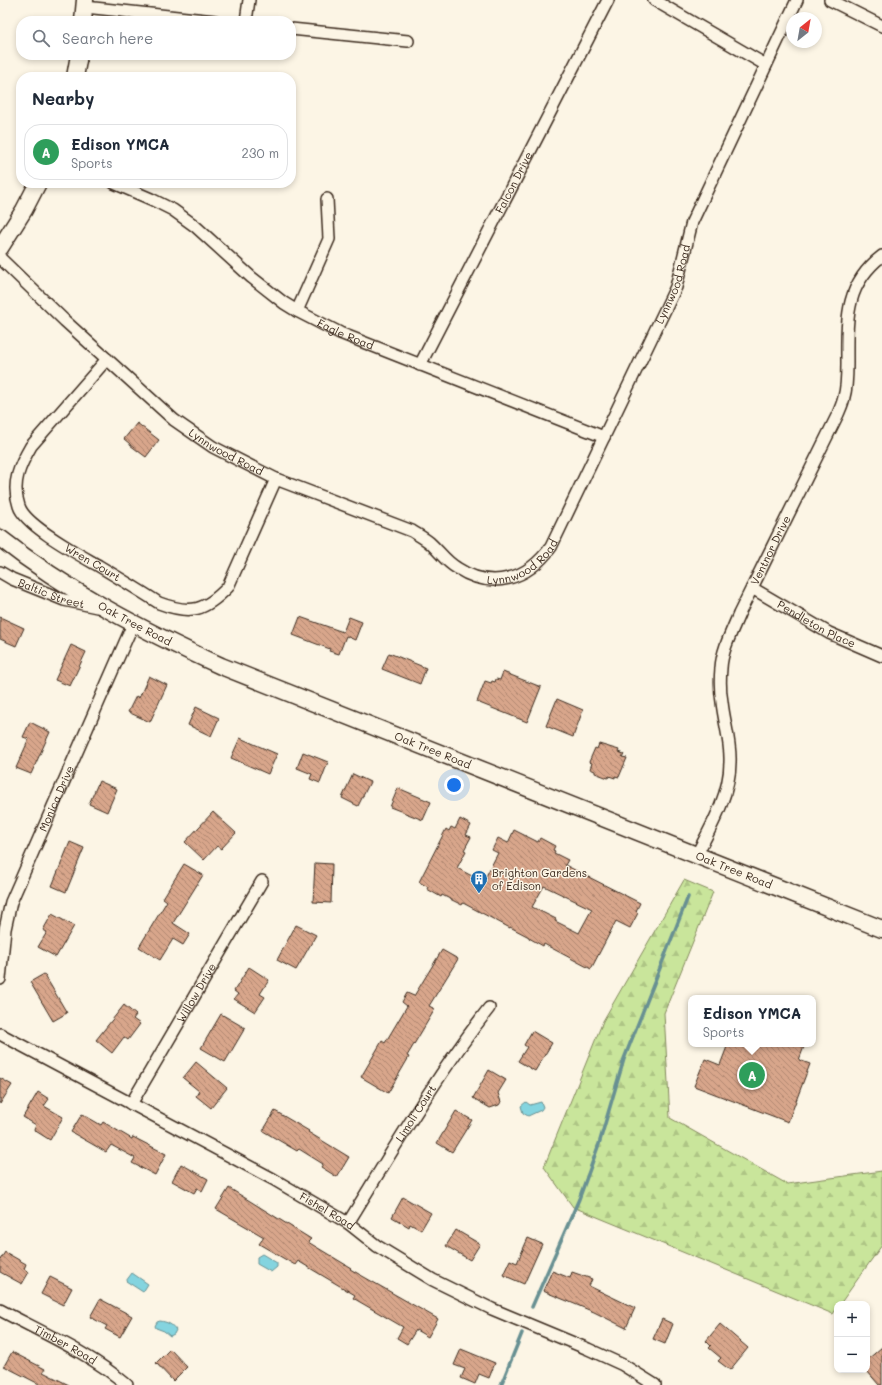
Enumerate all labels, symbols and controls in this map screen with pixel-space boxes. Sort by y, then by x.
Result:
north arrow [786,12,822,48]
search box [16,16,296,60]
icon: search [30,27,52,49]
text: Search here [62,28,153,48]
text: Nearby [32,87,94,109]
text: Edison YMCA [71,134,169,154]
text: A [41,144,51,161]
text: 230 m [242,144,279,161]
street label: Falcon Drive [491,149,536,216]
text: Sports [71,154,113,171]
street label: Lynnwood Road [652,243,693,326]
street label: Eagle Road [315,315,376,353]
street label: Lynnwood Road [186,425,266,478]
street label: Ventnor Drive [747,513,794,587]
street label: Lynnwood Road [486,536,561,587]
street label: Wren Court [62,540,124,584]
street label: Baltic Street [16,574,86,611]
street label: Oak Tree Road [96,597,174,649]
street label: Pendleton Place [775,597,858,651]
street label: Oak Tree Road [393,728,474,772]
street label: Monica Drive [35,763,77,834]
your location [444,775,464,795]
street label: Oak Tree Road [694,848,775,892]
place label: Brighton Gardens of Edison [492,865,587,893]
building icon: Brighton Gardens of Edison [469,869,489,894]
street label: Willow Drive [173,960,219,1025]
popup [688,995,816,1047]
text: Edison YMCA [703,1003,801,1023]
text: Sports [703,1023,744,1040]
pin: A [739,1060,765,1090]
street label: Limoli Court [392,1081,439,1144]
street label: Fishel Road [297,1188,358,1233]
map controls [834,1301,870,1373]
button: + [834,1301,870,1337]
street label: Timber Road [32,1321,100,1367]
button: − [834,1337,870,1373]

